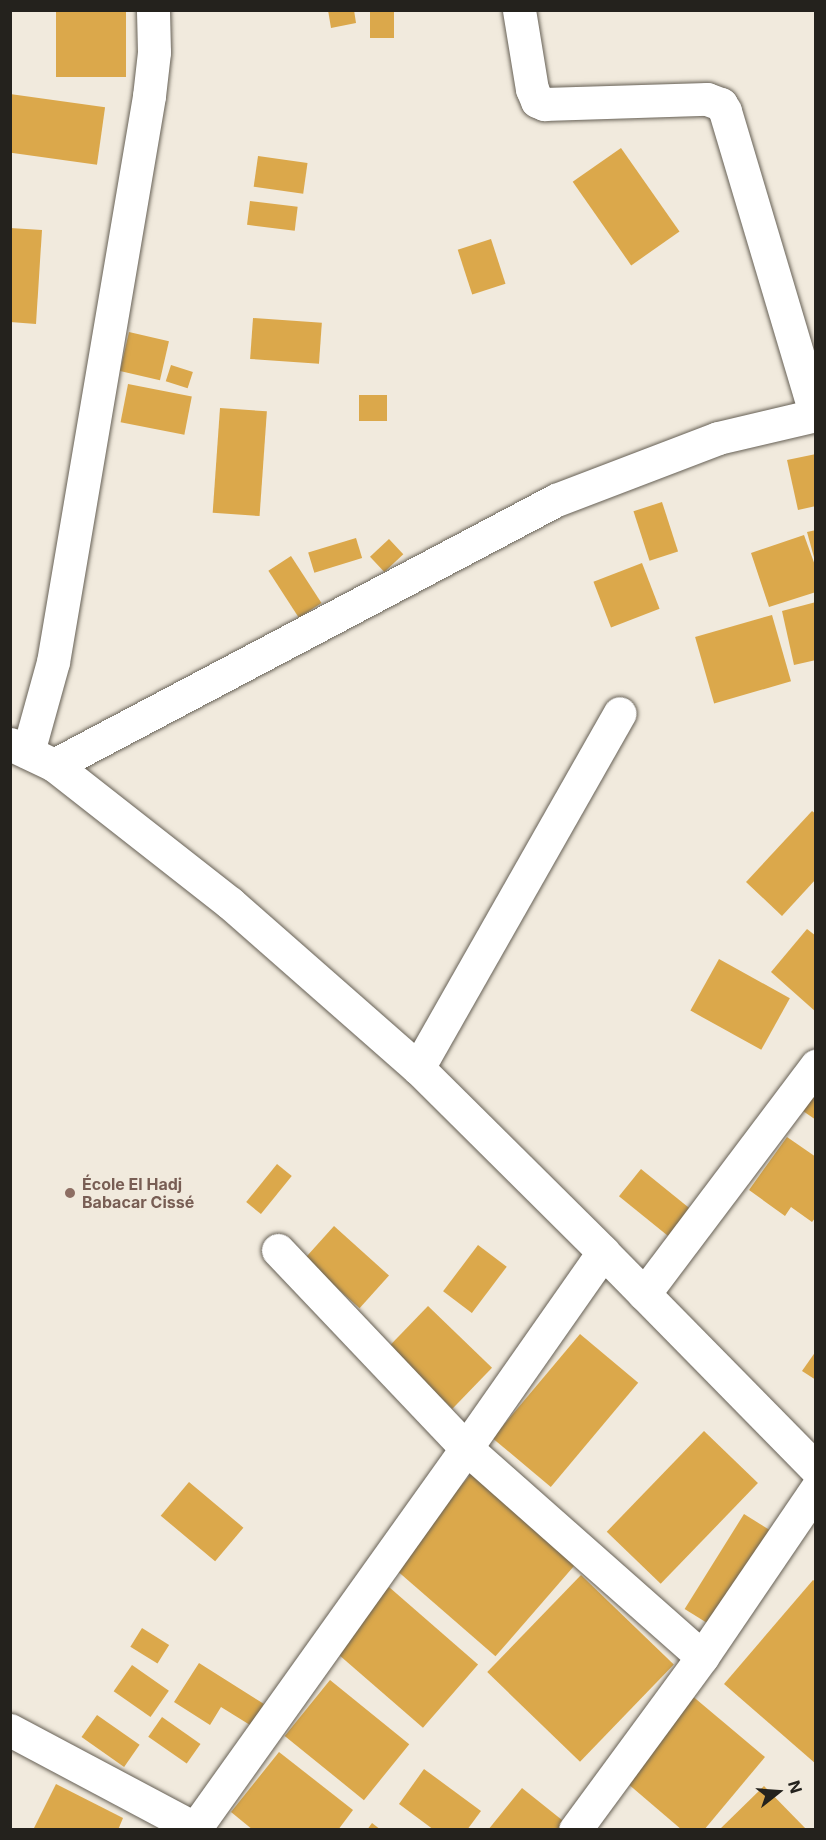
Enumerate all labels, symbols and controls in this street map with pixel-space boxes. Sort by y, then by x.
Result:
place label: École El Hadj Babacar Cissé [82,1174,194,1212]
marker: École El Hadj Babacar Cissé [63,1186,77,1200]
north arrow [748,1762,808,1822]
text: N [784,1778,807,1795]

